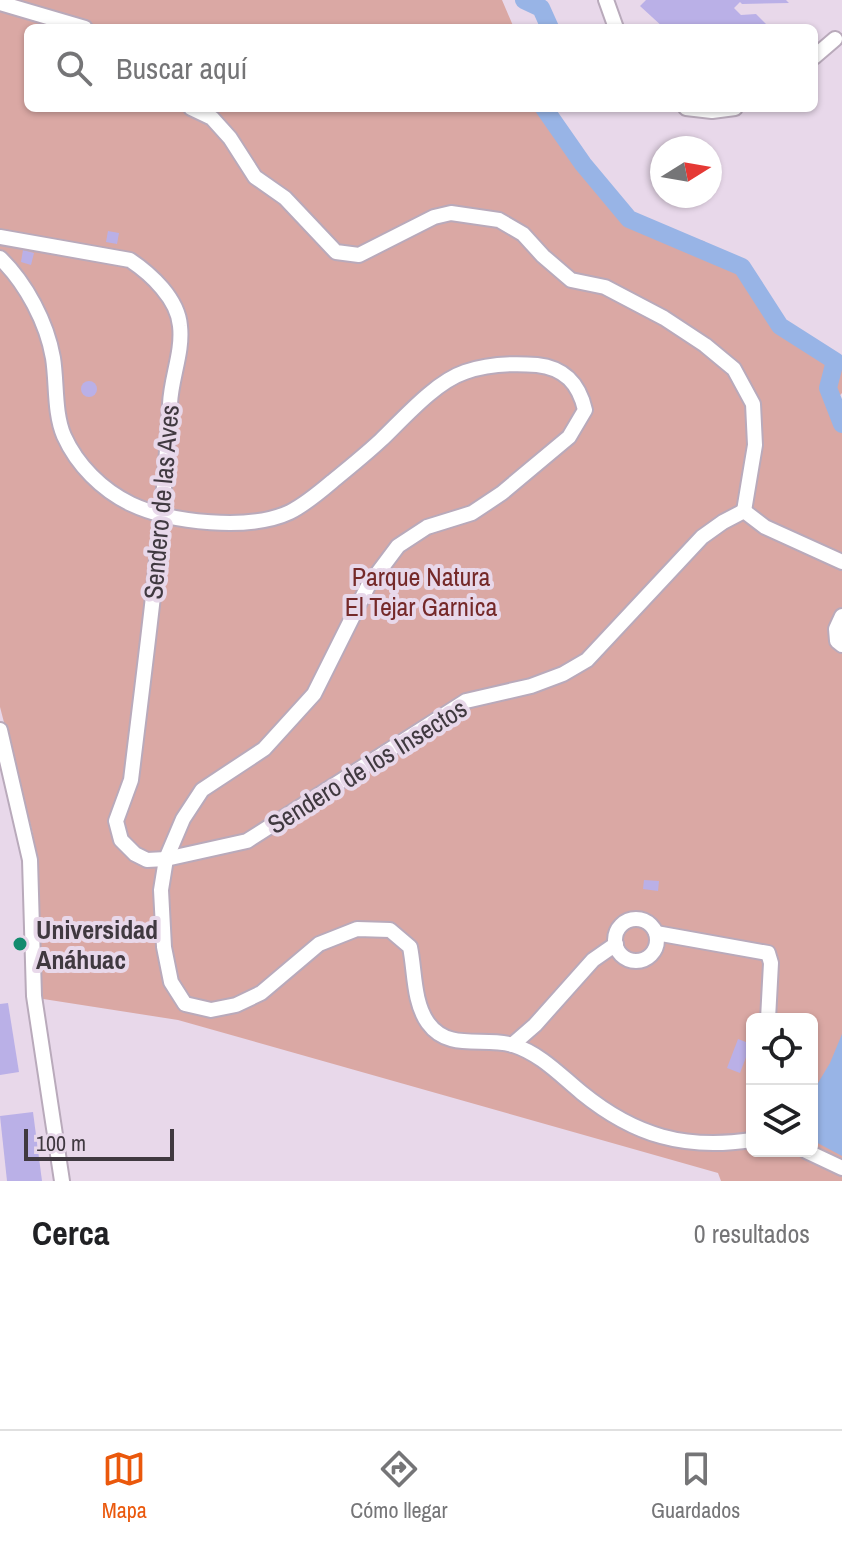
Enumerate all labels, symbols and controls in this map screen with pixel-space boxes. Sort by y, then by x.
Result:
search box [24,24,818,112]
icon: search [52,46,96,90]
text: Buscar aquí [116,48,247,88]
north arrow [650,136,722,208]
street label: Sendero de las Aves [135,403,187,601]
park label: Parque Natura El Tejar Garnica [345,559,497,624]
street label: Sendero de los Insectos [261,691,473,841]
place label: Universidad Anáhuac [36,912,158,977]
marker: Universidad Anáhuac [11,935,29,953]
map controls [746,1013,818,1157]
button: locate [746,1013,818,1085]
button: layers [746,1085,818,1157]
scale bar [24,1125,174,1161]
text: 100 m [36,1128,86,1158]
text: Cerca [32,1210,110,1256]
text: 0 resultados [694,1216,810,1251]
tab: Mapa [102,1447,147,1525]
tab: Cómo llegar [350,1447,448,1525]
tab: Guardados [651,1447,740,1525]

